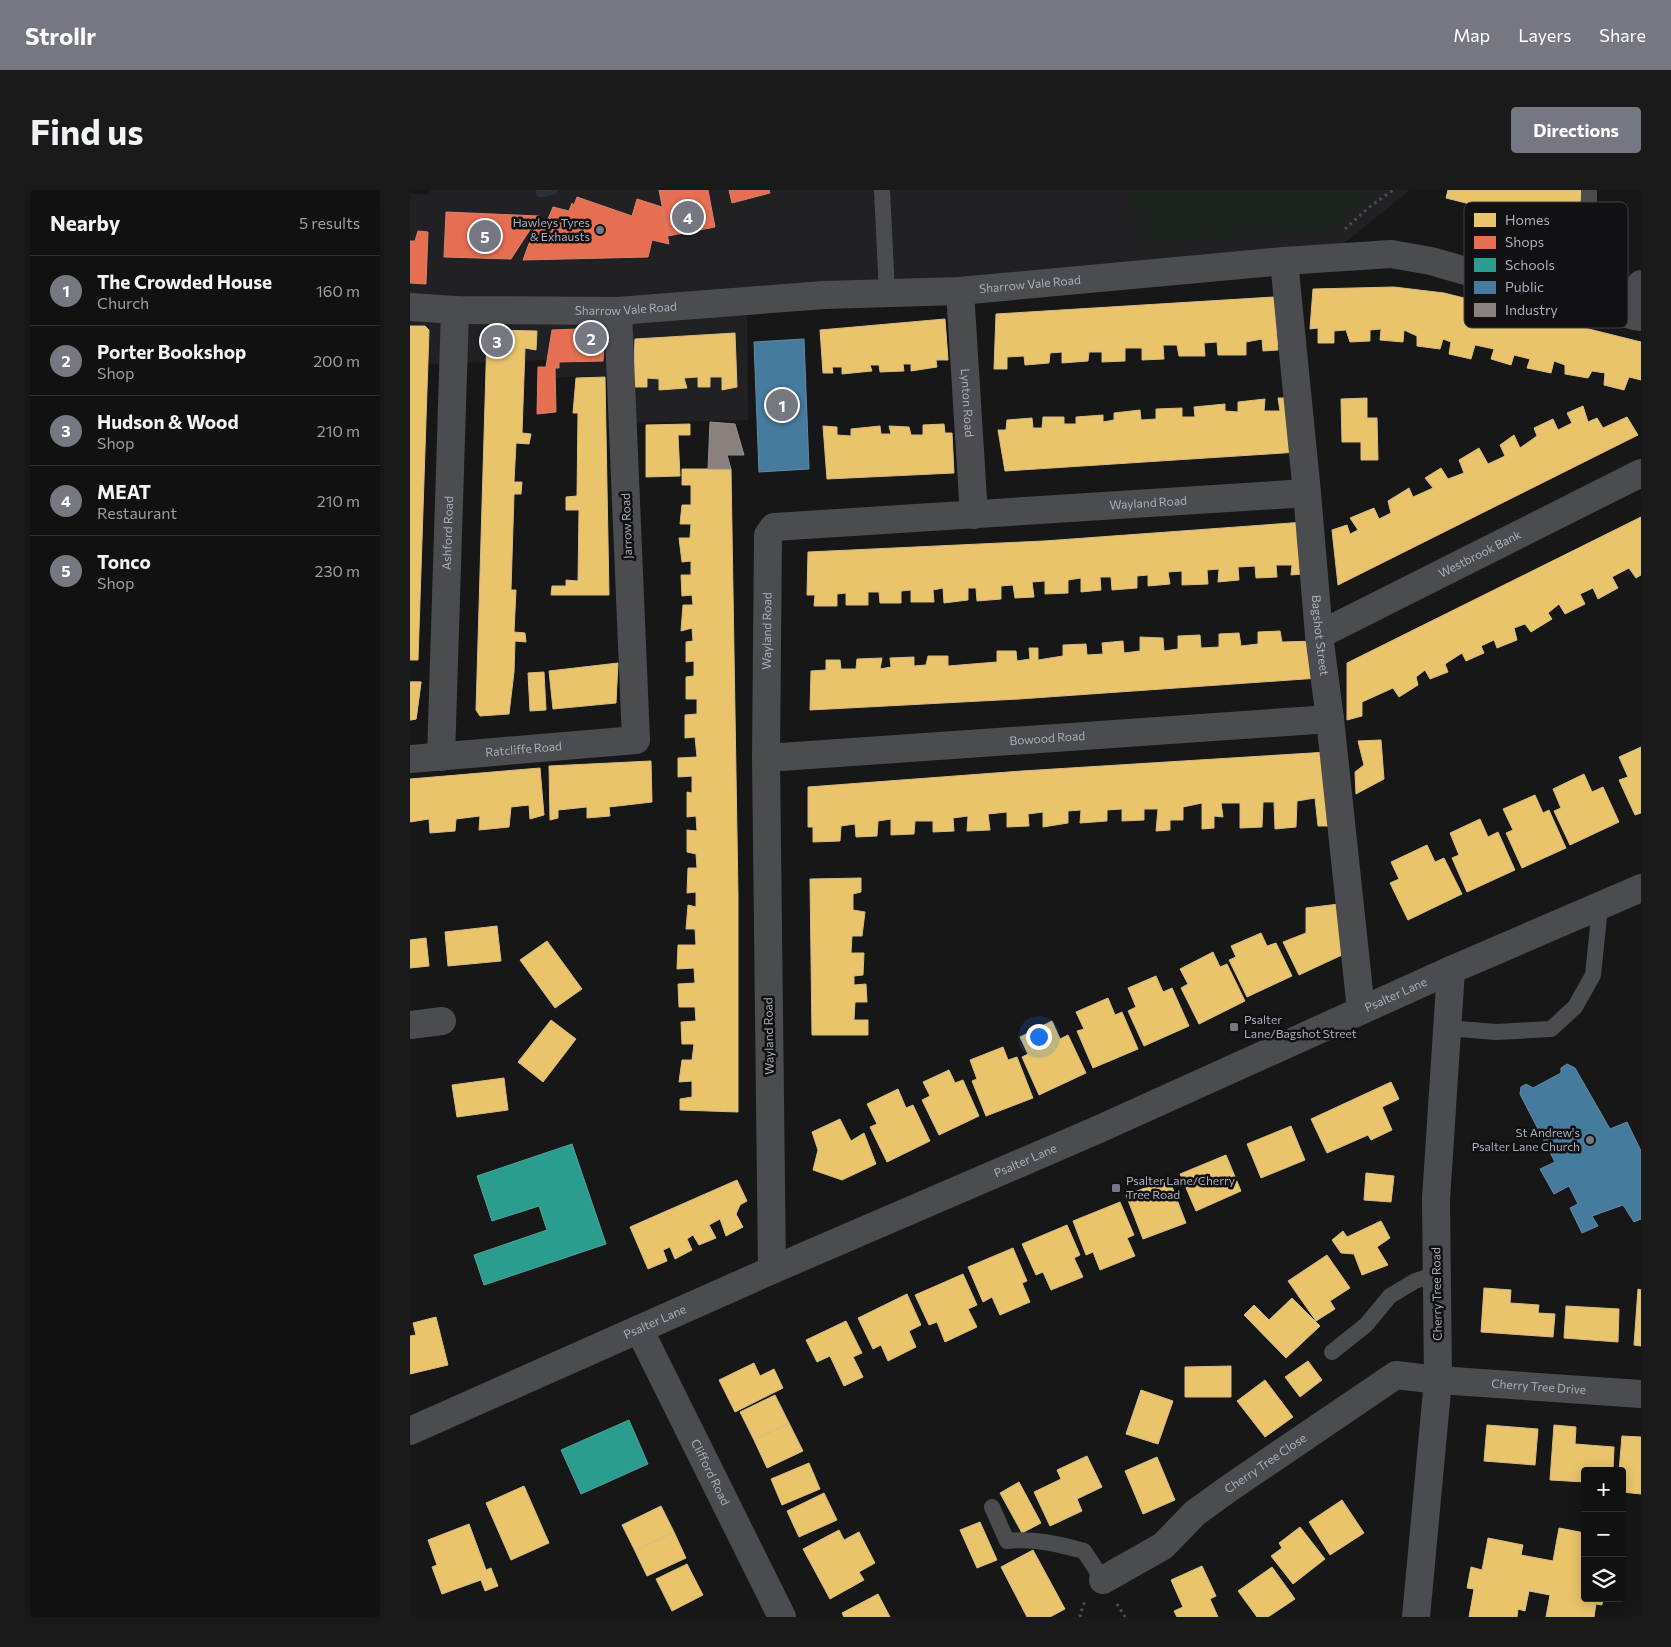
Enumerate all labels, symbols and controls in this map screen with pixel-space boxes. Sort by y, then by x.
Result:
text: Strollr [25,21,96,50]
text: Map [1453,24,1490,46]
text: Layers [1518,24,1571,46]
text: Share [1599,24,1646,46]
button: Directions [1511,107,1641,153]
text: Find us [30,109,144,152]
pin: 4 [672,198,704,236]
legend [1464,202,1628,328]
text: Nearby [50,210,120,235]
text: Homes [1505,211,1550,228]
text: 5 results [299,213,360,232]
place label: Hawleys Tyres & Exhausts [513,215,590,243]
pin: 5 [469,217,501,255]
marker: Hawleys Tyres & Exhausts [594,224,606,236]
text: Shops [1505,233,1544,250]
text: Schools [1505,256,1555,273]
text: The Crowded House [97,270,272,293]
street label: Sharrow Vale Road [978,272,1081,295]
text: Public [1505,278,1544,295]
text: 1 [62,281,70,300]
text: 160 m [316,281,360,300]
text: Church [97,293,149,312]
street label: Sharrow Vale Road [575,298,677,317]
text: Industry [1505,301,1558,318]
pin: 2 [575,319,607,357]
pin: 3 [481,322,513,360]
text: Porter Bookshop [97,340,246,363]
text: 2 [61,351,71,370]
text: 200 m [313,351,360,370]
text: Shop [97,363,135,382]
street label: Lynton Road [959,368,977,438]
pin: 1 [766,386,798,424]
text: Hudson & Wood [97,410,239,433]
text: 3 [61,421,71,440]
text: 210 m [317,421,360,440]
text: Shop [97,433,135,452]
text: MEAT [97,480,151,503]
text: 4 [61,491,71,510]
text: 210 m [317,491,360,510]
street label: Jarrow Road [618,493,635,559]
street label: Wayland Road [1109,493,1187,512]
street label: Ashford Road [439,496,455,570]
text: Restaurant [97,503,177,522]
street label: Westbrook Bank [1436,526,1523,580]
text: Tonco [97,550,151,573]
text: 5 [61,561,71,580]
text: 230 m [315,561,360,580]
text: Shop [97,573,135,592]
street label: Wayland Road [759,592,773,670]
street label: Bagshot Street [1310,594,1332,676]
street label: Bowood Road [1009,728,1086,747]
street label: Ratcliffe Road [485,738,562,759]
street label: Psalter Lane [1362,974,1429,1014]
street label: Wayland Road [760,997,776,1075]
place label: Psalter Lane/Bagshot Street [1244,1012,1357,1040]
marker: Psalter Lane/Bagshot Street [1228,1021,1240,1033]
your location [1026,1024,1052,1050]
place label: St Andrew's Psalter Lane Church [1472,1125,1580,1153]
marker: St Andrew's Psalter Lane Church [1584,1134,1596,1146]
street label: Psalter Lane [991,1140,1058,1180]
place label: Psalter Lane/Cherry Tree Road [1126,1173,1235,1201]
marker: Psalter Lane/Cherry Tree Road [1110,1182,1122,1194]
street label: Cherry Tree Road [1428,1247,1444,1341]
street label: Psalter Lane [621,1301,688,1341]
street label: Cherry Tree Drive [1491,1376,1587,1396]
street label: Cherry Tree Close [1221,1430,1309,1496]
street label: Clifford Road [689,1436,733,1507]
map controls [1581,1467,1626,1602]
button: + [1581,1467,1626,1512]
button: − [1581,1512,1626,1557]
button: layers [1581,1557,1626,1602]

